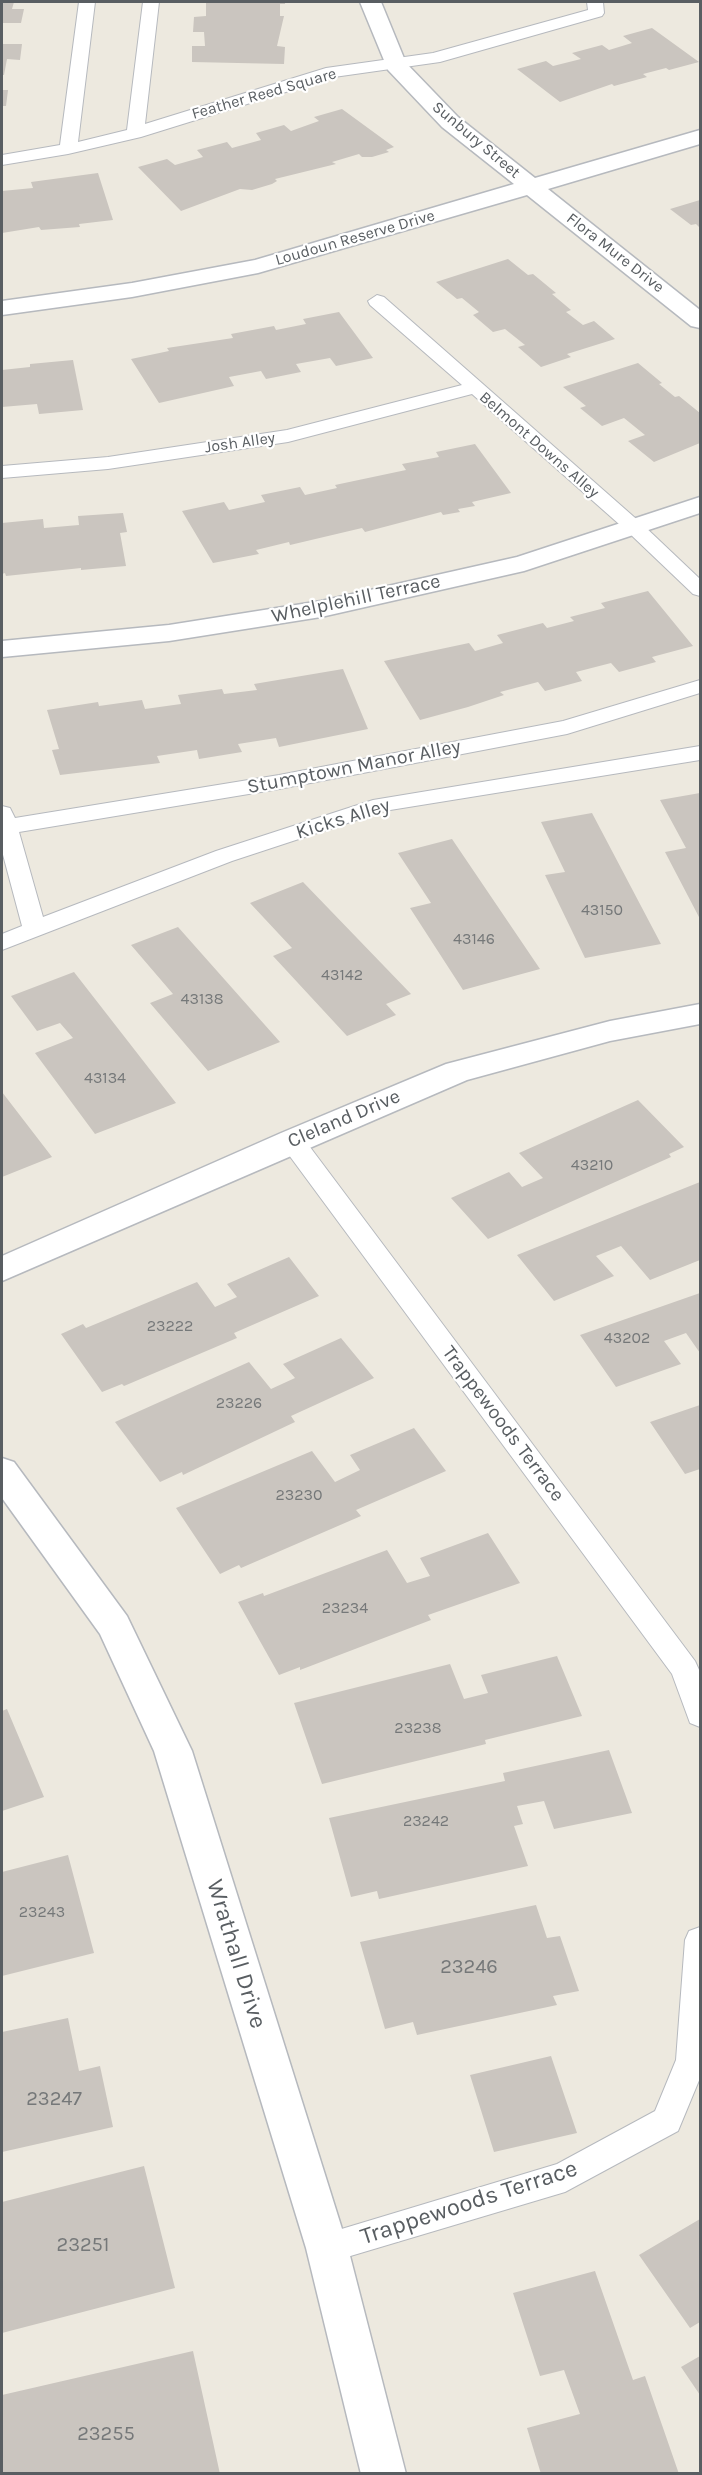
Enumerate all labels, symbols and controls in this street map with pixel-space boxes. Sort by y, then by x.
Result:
street label: Feather Reed Square [190,64,338,124]
street label: Sunbury Street [428,98,524,182]
street label: Loudoun Reserve Drive [273,206,437,270]
street label: Flora Mure Drive [562,209,668,297]
street label: Belmont Downs Alley [475,388,603,502]
street label: Josh Alley [204,429,276,457]
street label: Whelplehill Terrace [269,569,443,629]
street label: Stumptown Manor Alley [245,735,463,799]
street label: Kicks Alley [293,793,393,845]
house number: 43150 [581,900,623,920]
house number: 43146 [453,929,495,949]
house number: 43142 [321,965,363,985]
house number: 43138 [181,989,223,1009]
house number: 43134 [84,1068,126,1088]
street label: Cleland Drive [284,1084,404,1154]
house number: 43210 [571,1155,613,1175]
house number: 23222 [147,1316,193,1336]
house number: 43202 [604,1328,650,1348]
street label: Trappewoods Terrace [437,1341,569,1507]
house number: 23226 [216,1393,262,1413]
house number: 23230 [276,1485,322,1505]
house number: 23234 [322,1598,368,1618]
house number: 23238 [394,1718,442,1738]
house number: 23242 [403,1811,449,1831]
street label: Wrathall Drive [200,1876,272,2032]
house number: 23243 [19,1902,65,1922]
house number: 23246 [440,1955,498,1979]
house number: 23247 [26,2087,82,2111]
street label: Trappewoods Terrace [357,2154,581,2252]
house number: 23251 [57,2233,109,2257]
house number: 23255 [77,2422,135,2446]

